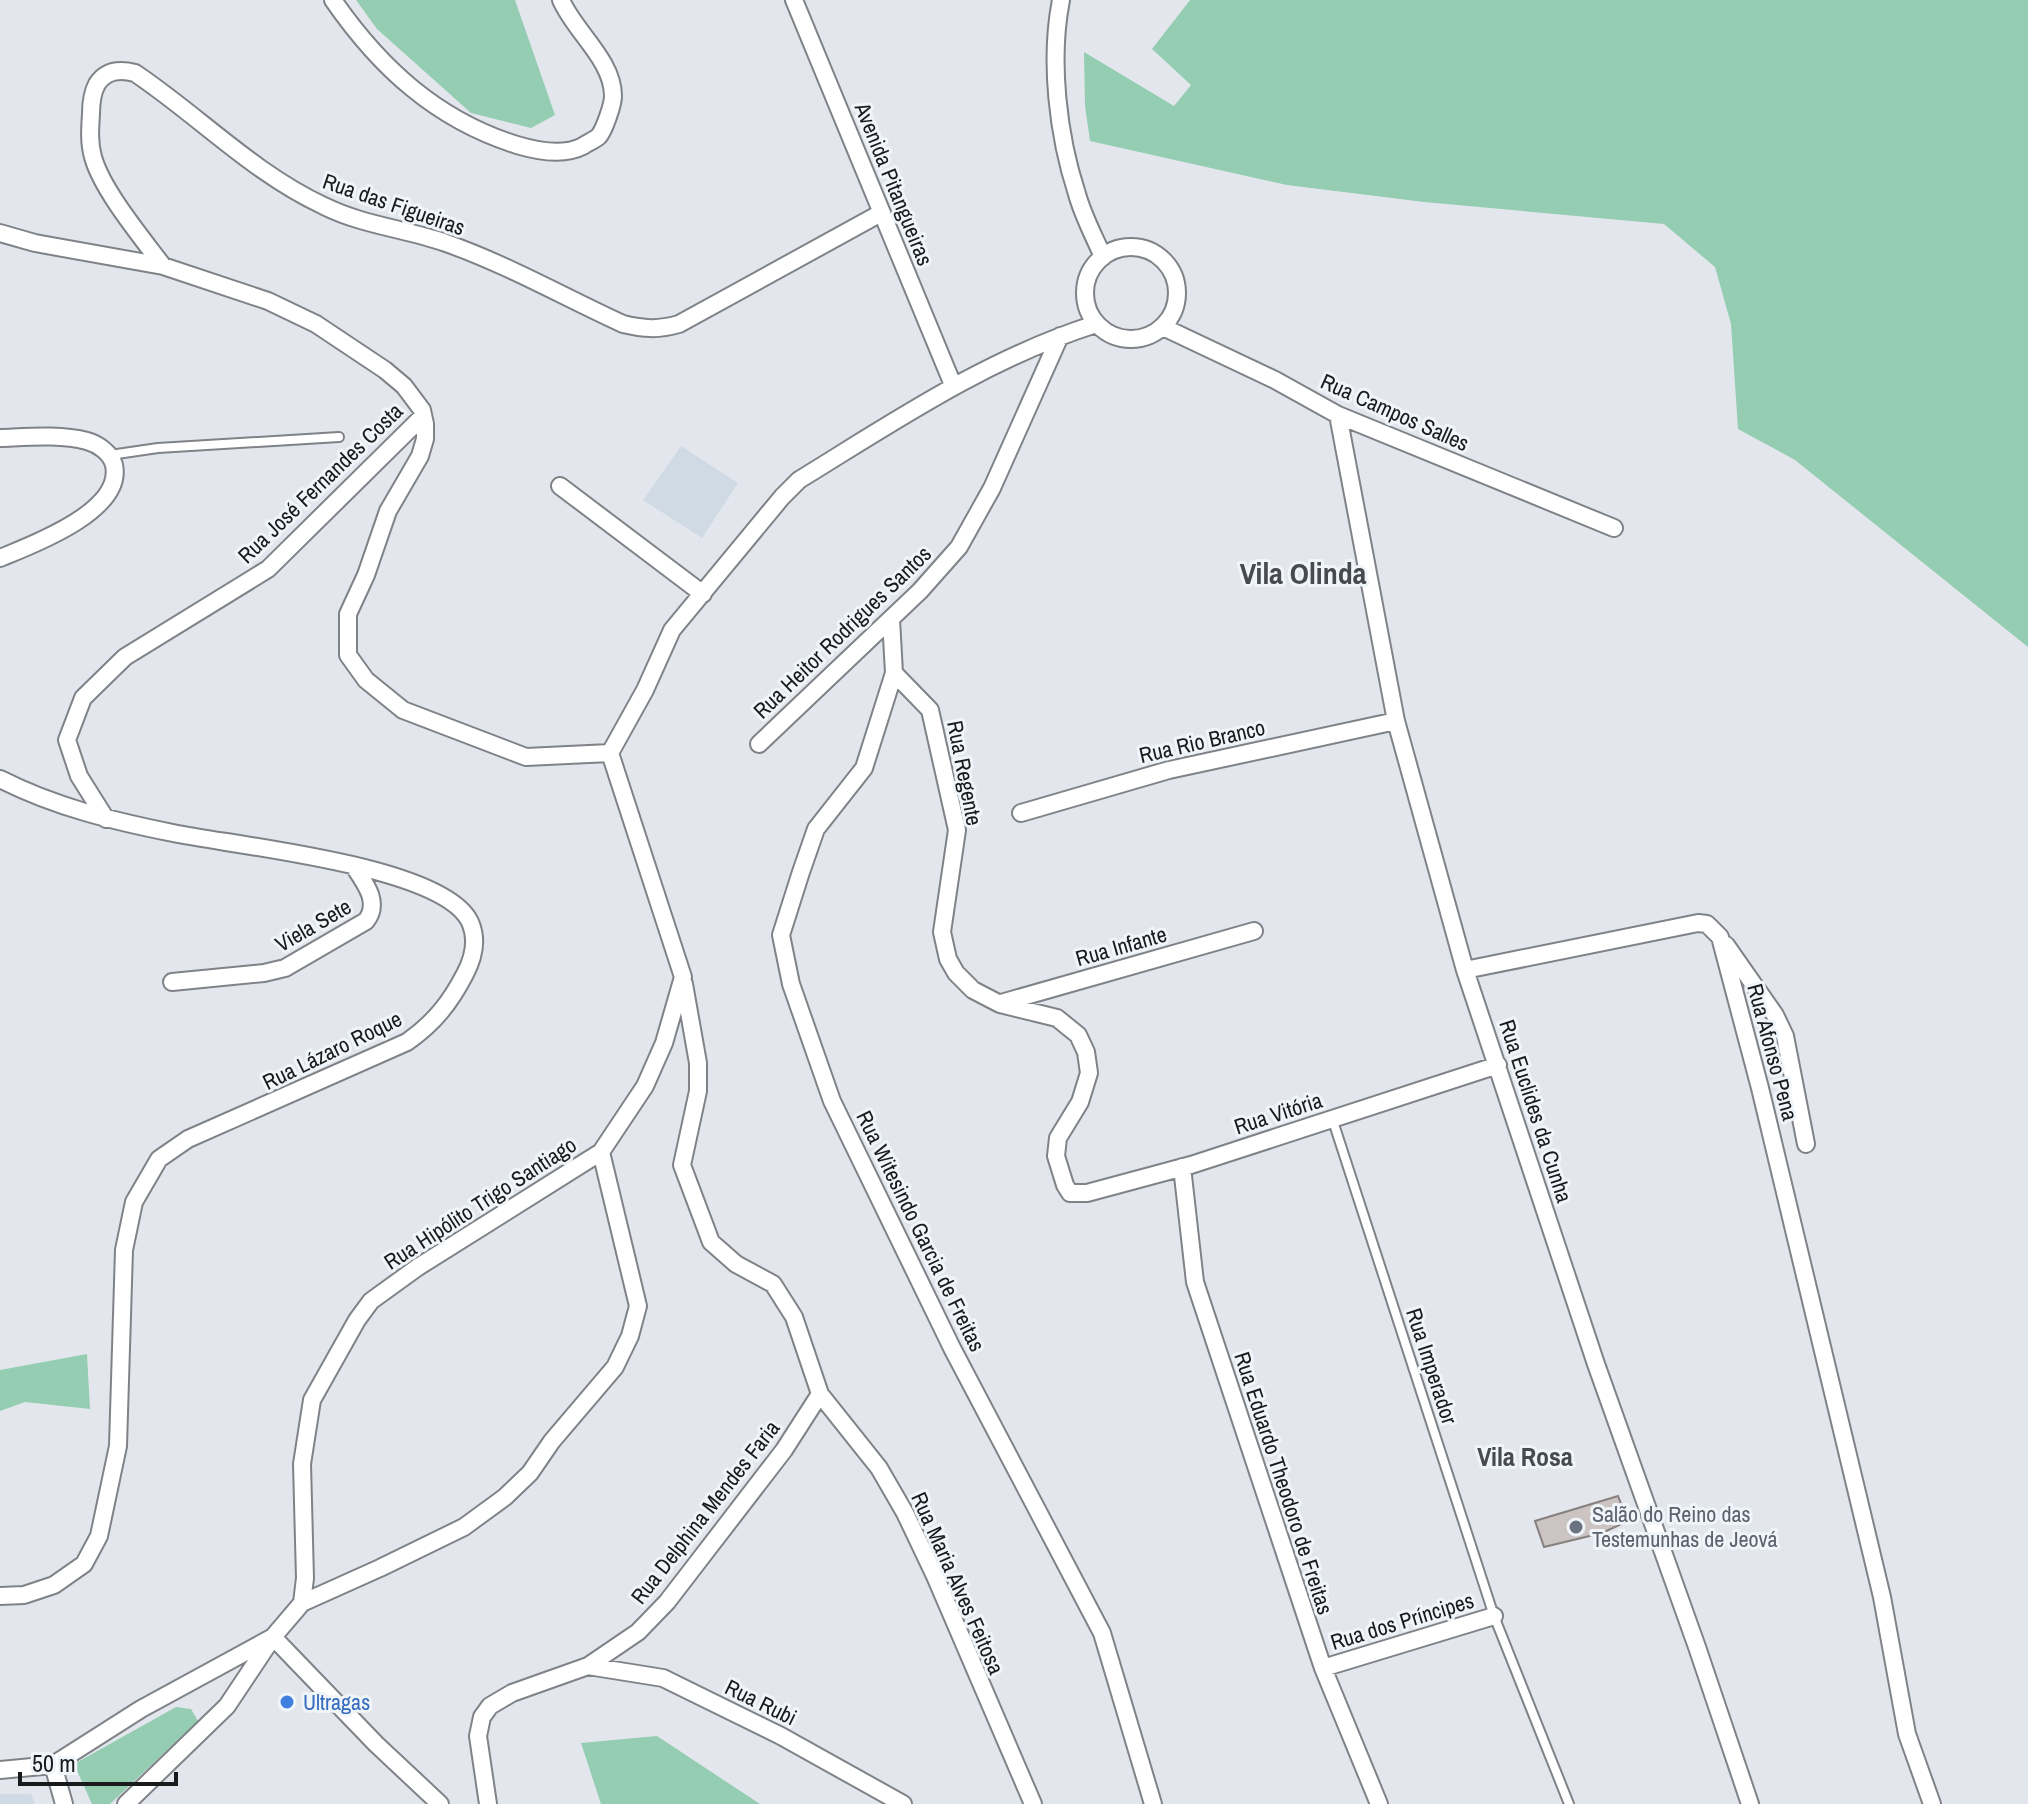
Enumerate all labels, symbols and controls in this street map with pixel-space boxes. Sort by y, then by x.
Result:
street label: Avenida Pitangueiras [847,97,940,270]
street label: Rua das Figueiras [319,166,469,242]
street label: Rua Campos Salles [1316,366,1474,458]
street label: Rua José Fernandes Costa [231,396,409,570]
street label: Rua Heitor Rodrigues Santos [746,539,938,725]
district label: Vila Olinda [1240,553,1367,593]
street label: Rua Rio Branco [1136,712,1268,770]
street label: Rua Regente [940,718,990,828]
street label: Viela Sete [270,891,356,959]
street label: Rua Infante [1072,919,1170,973]
street label: Rua Afonso Pena [1740,980,1806,1124]
street label: Rua Lázaro Roque [257,1003,407,1097]
street label: Rua Euclides da Cunha [1492,1016,1580,1206]
street label: Rua Vitória [1230,1085,1326,1141]
street label: Rua Witesindo Garcia de Freitas [849,1105,993,1357]
street label: Rua Hipólito Trigo Santiago [378,1130,582,1276]
street label: Rua Imperador [1399,1304,1465,1428]
street label: Rua Eduardo Theodoro de Freitas [1227,1348,1341,1618]
street label: Rua Delphina Mendes Faria [624,1414,786,1610]
district label: Vila Rosa [1477,1439,1573,1474]
street label: Rua Maria Alves Feitosa [904,1487,1012,1679]
place label: Salão do Reino das Testemunhas de Jeová [1592,1499,1778,1554]
marker: Salão do Reino das Testemunhas de Jeová [1567,1518,1585,1536]
street label: Rua dos Príncipes [1327,1585,1477,1657]
street label: Rua Rubi [720,1672,802,1732]
place label: Ultragas [303,1687,370,1717]
marker: Ultragas [278,1693,296,1711]
scale bar [20,1736,176,1786]
text: 50 m [32,1747,76,1779]

